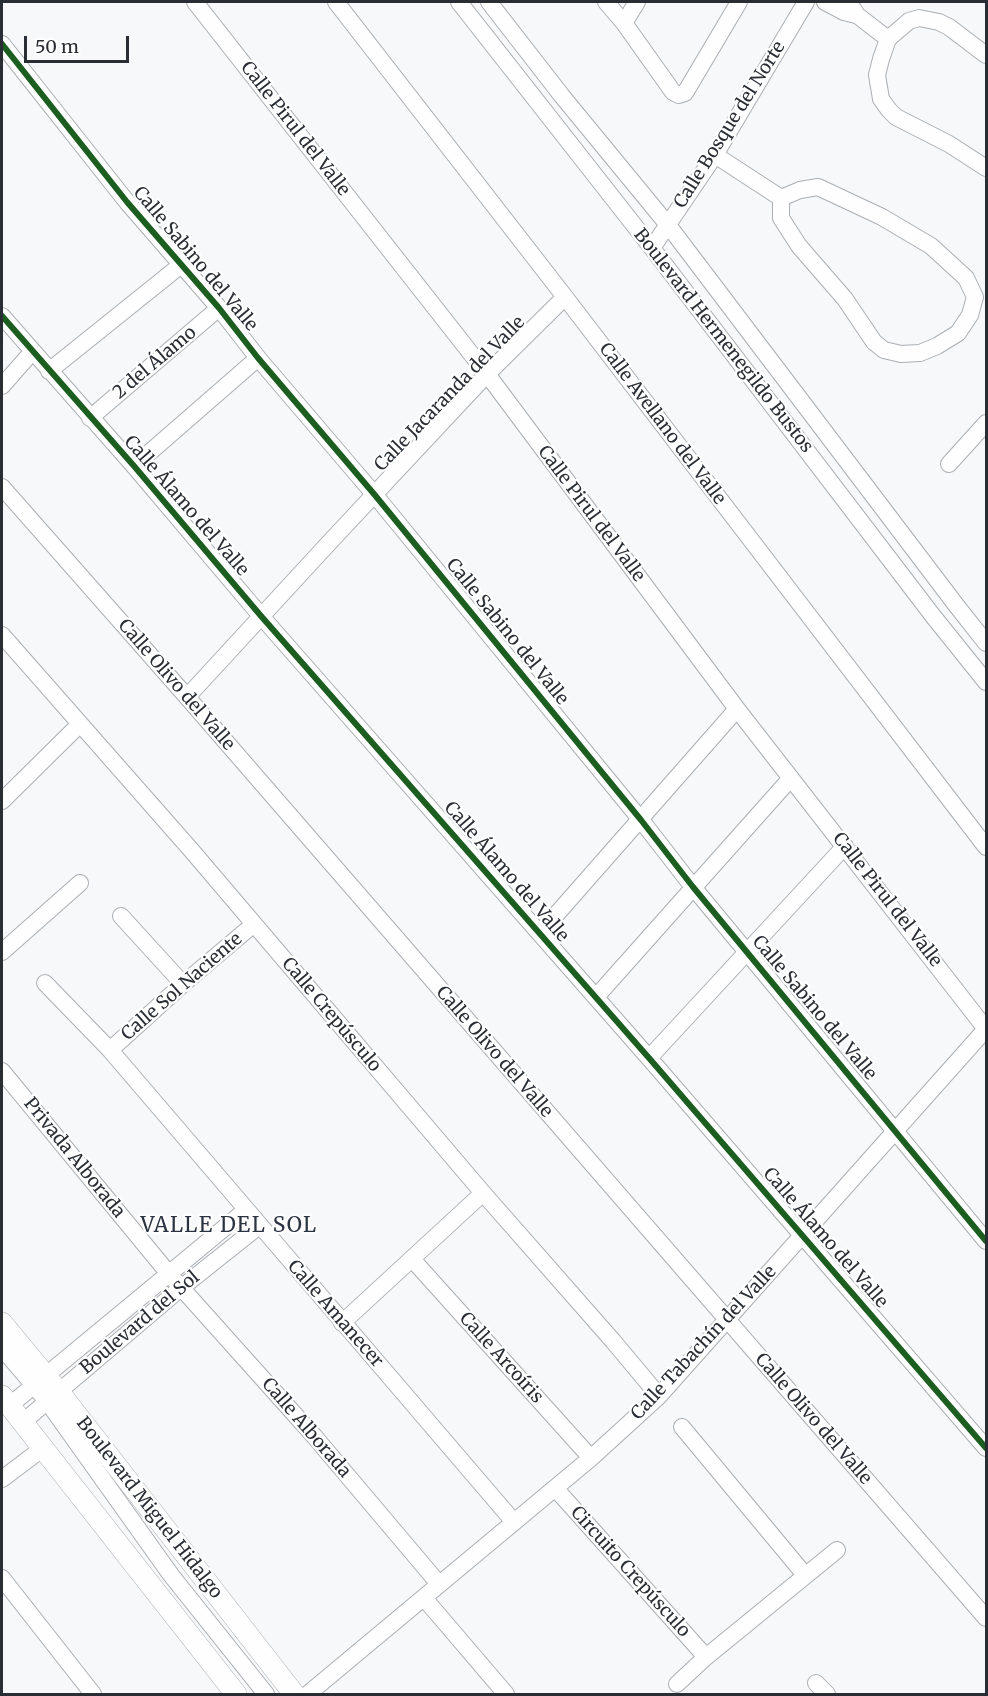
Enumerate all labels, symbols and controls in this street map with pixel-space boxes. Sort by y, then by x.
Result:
scale bar [27,24,132,62]
text: 50 m [35,35,79,58]
street label: Calle Bosque del Norte [670,38,790,212]
street label: Calle Pirul del Valle [236,58,354,200]
street label: Calle Sabino del Valle [128,182,262,336]
street label: Boulevard Hermenegildo Bustos [629,225,817,457]
street label: Calle Jacaranda del Valle [370,312,530,476]
street label: 2 del Álamo [109,322,201,404]
street label: Calle Avellano del Valle [594,339,730,509]
street label: Calle Álamo del Valle [119,431,253,581]
street label: Calle Pirul del Valle [533,442,649,586]
street label: Calle Sabino del Valle [441,555,573,709]
street label: Calle Olivo del Valle [113,615,239,755]
street label: Calle Álamo del Valle [439,797,573,947]
street label: Calle Pirul del Valle [828,829,946,971]
street label: Calle Sol Naciente [117,929,247,1045]
street label: Calle Sabino del Valle [747,931,881,1085]
street label: Calle Crepúsculo [277,953,385,1077]
street label: Calle Olivo del Valle [431,982,557,1122]
street label: Privada Alborada [19,1094,129,1222]
street label: Calle Álamo del Valle [758,1163,892,1313]
district label: VALLE DEL SOL [140,1213,318,1239]
street label: Calle Amanecer [283,1256,387,1372]
street label: Calle Tabachín del Valle [627,1261,781,1425]
street label: Boulevard del Sol [76,1267,204,1379]
street label: Calle Arcoíris [455,1308,547,1408]
street label: Calle Olivo del Valle [750,1349,876,1489]
street label: Calle Alborada [257,1374,355,1482]
street label: Boulevard Miguel Hidalgo [72,1413,226,1603]
street label: Circuito Crepúsculo [566,1502,694,1642]

